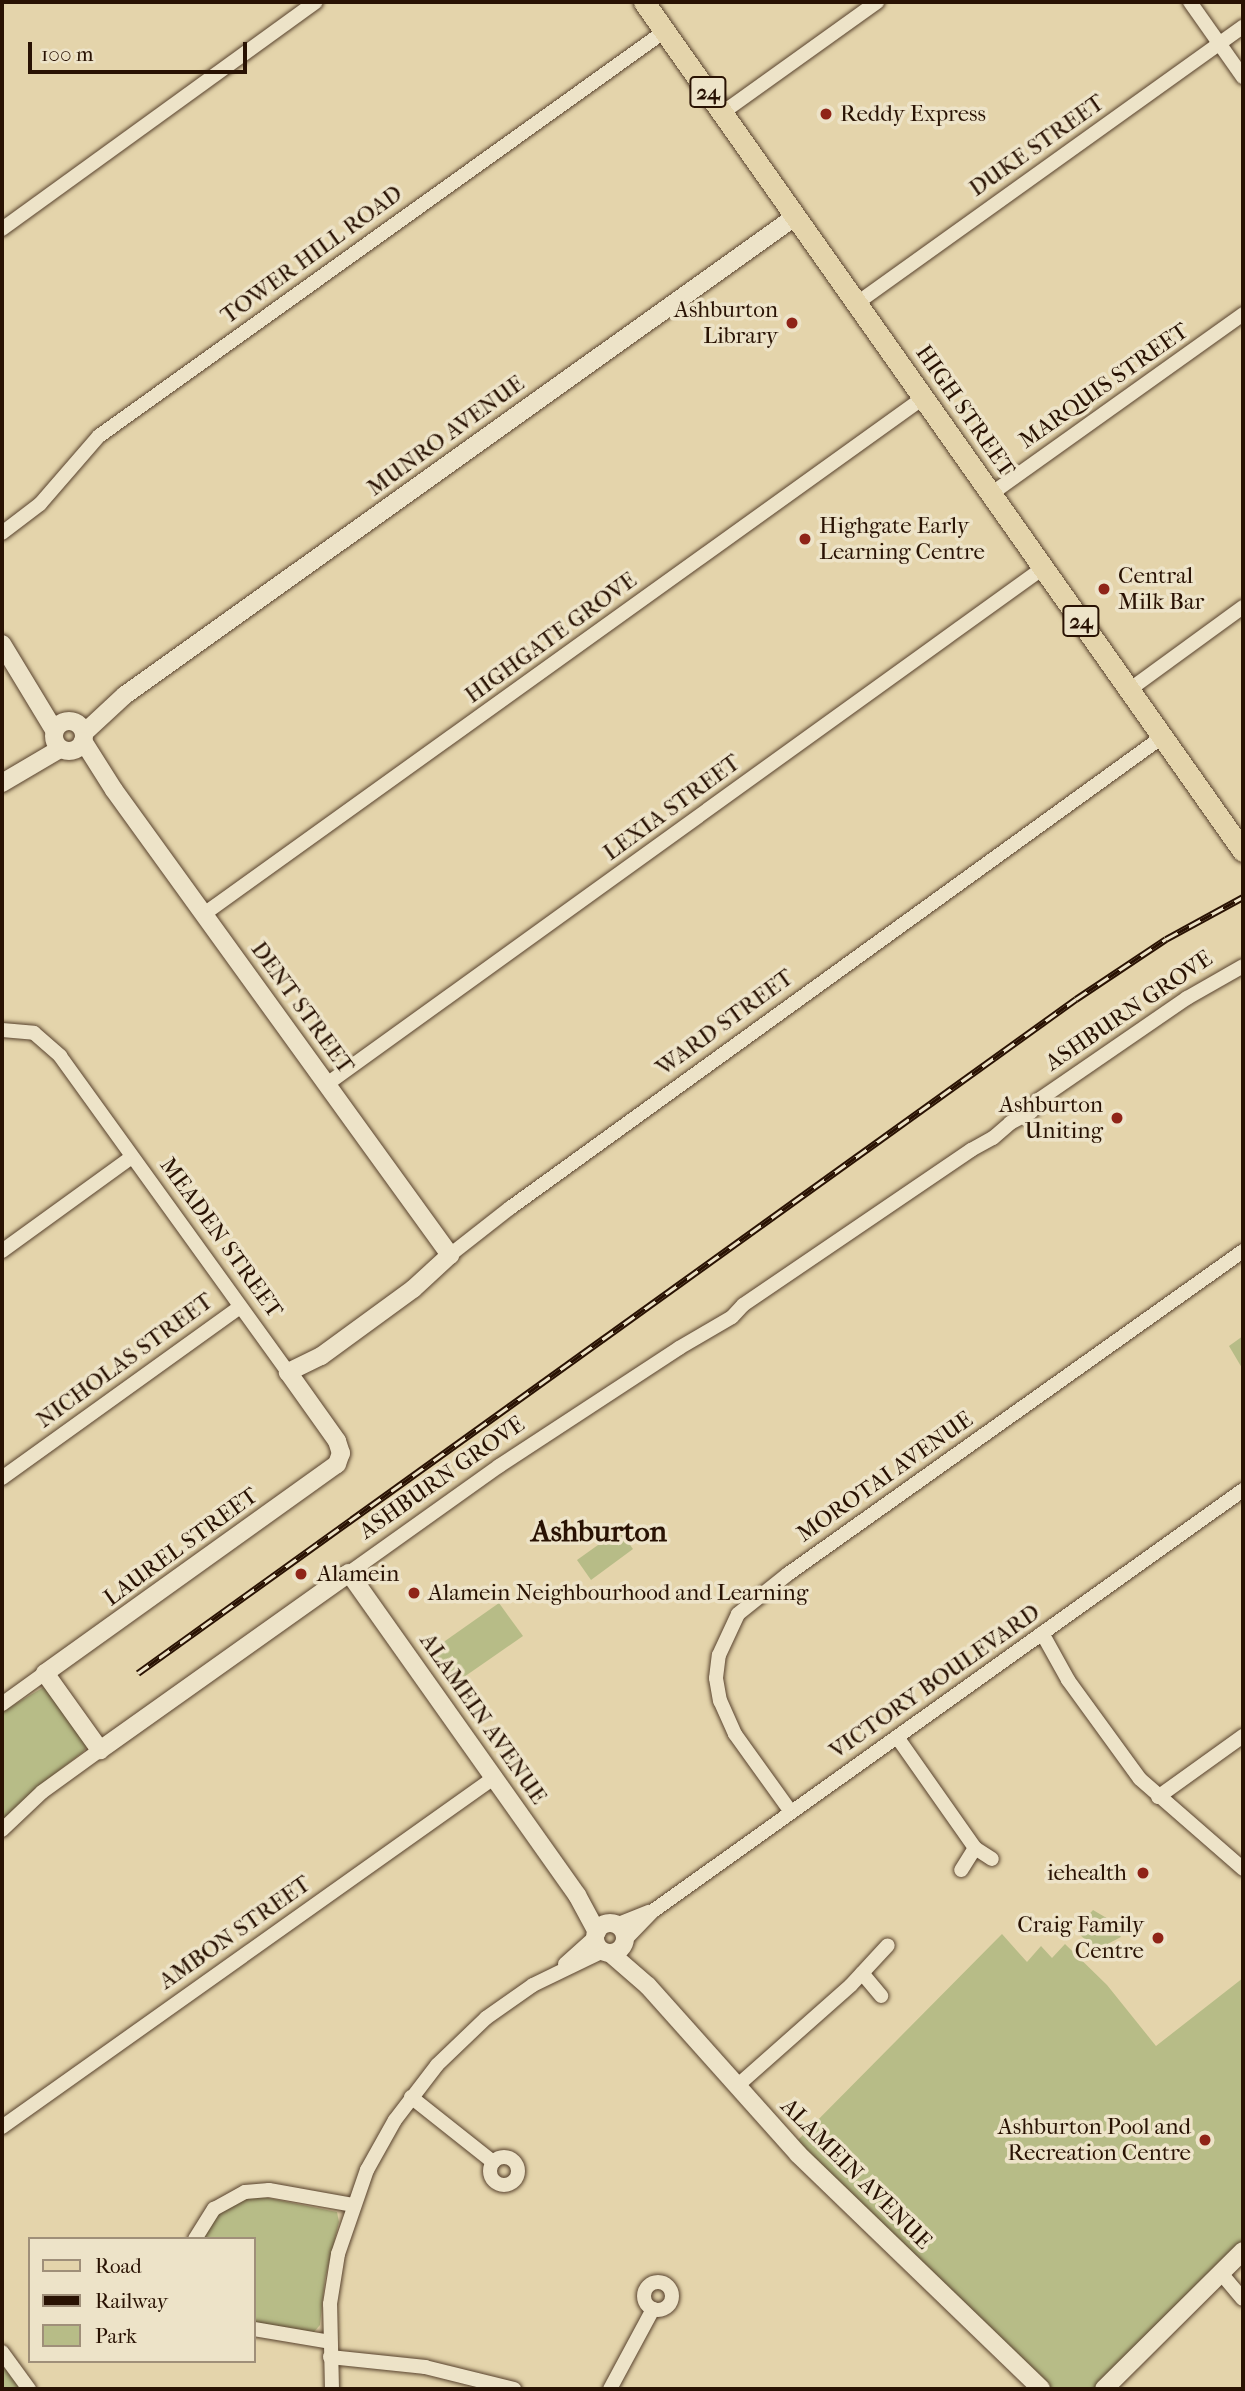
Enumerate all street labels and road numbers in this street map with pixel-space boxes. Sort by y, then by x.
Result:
road number: 24 [689,74,727,110]
street label: DUKE STREET [964,89,1110,203]
street label: TOWER HILL ROAD [216,180,408,330]
street label: MARQUIS STREET [1014,317,1194,455]
street label: HIGH STREET [910,340,1020,482]
street label: MUNRO AVENUE [362,370,530,502]
street label: HIGHGATE GROVE [460,567,642,709]
road number: 24 [1062,604,1100,638]
street label: LEXIA STREET [598,749,746,867]
street label: DENT STREET [245,936,359,1080]
street label: ASHBURN GROVE [1040,945,1218,1077]
street label: WARD STREET [651,964,799,1082]
street label: MEADEN STREET [154,1152,288,1324]
street label: NICHOLAS STREET [31,1288,219,1434]
street label: MOROTAI AVENUE [792,1406,978,1548]
street label: ASHBURN GROVE [354,1411,530,1545]
street label: LAUREL STREET [99,1482,263,1612]
street label: VICTORY BOULEVARD [825,1599,1045,1765]
street label: ALAMEIN AVENUE [414,1628,552,1810]
street label: AMBON STREET [154,1870,316,1996]
street label: ALAMEIN AVENUE [775,2093,937,2255]

